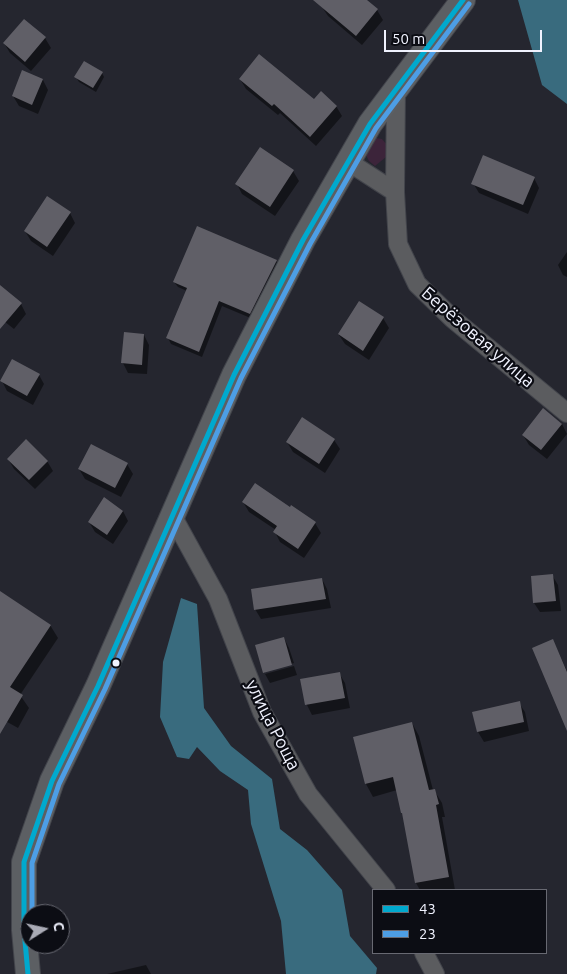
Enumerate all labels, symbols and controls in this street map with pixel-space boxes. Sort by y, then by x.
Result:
scale bar [387,20,544,52]
text: 50 m [392,30,425,47]
street label: Берёзовая улица [417,282,539,392]
unlabelled marker [111,658,121,668]
street label: улица Роща [241,676,305,774]
legend [372,889,547,954]
text: 43 [419,900,436,917]
north arrow [20,904,70,954]
text: С [50,921,67,932]
text: 23 [419,925,436,942]

